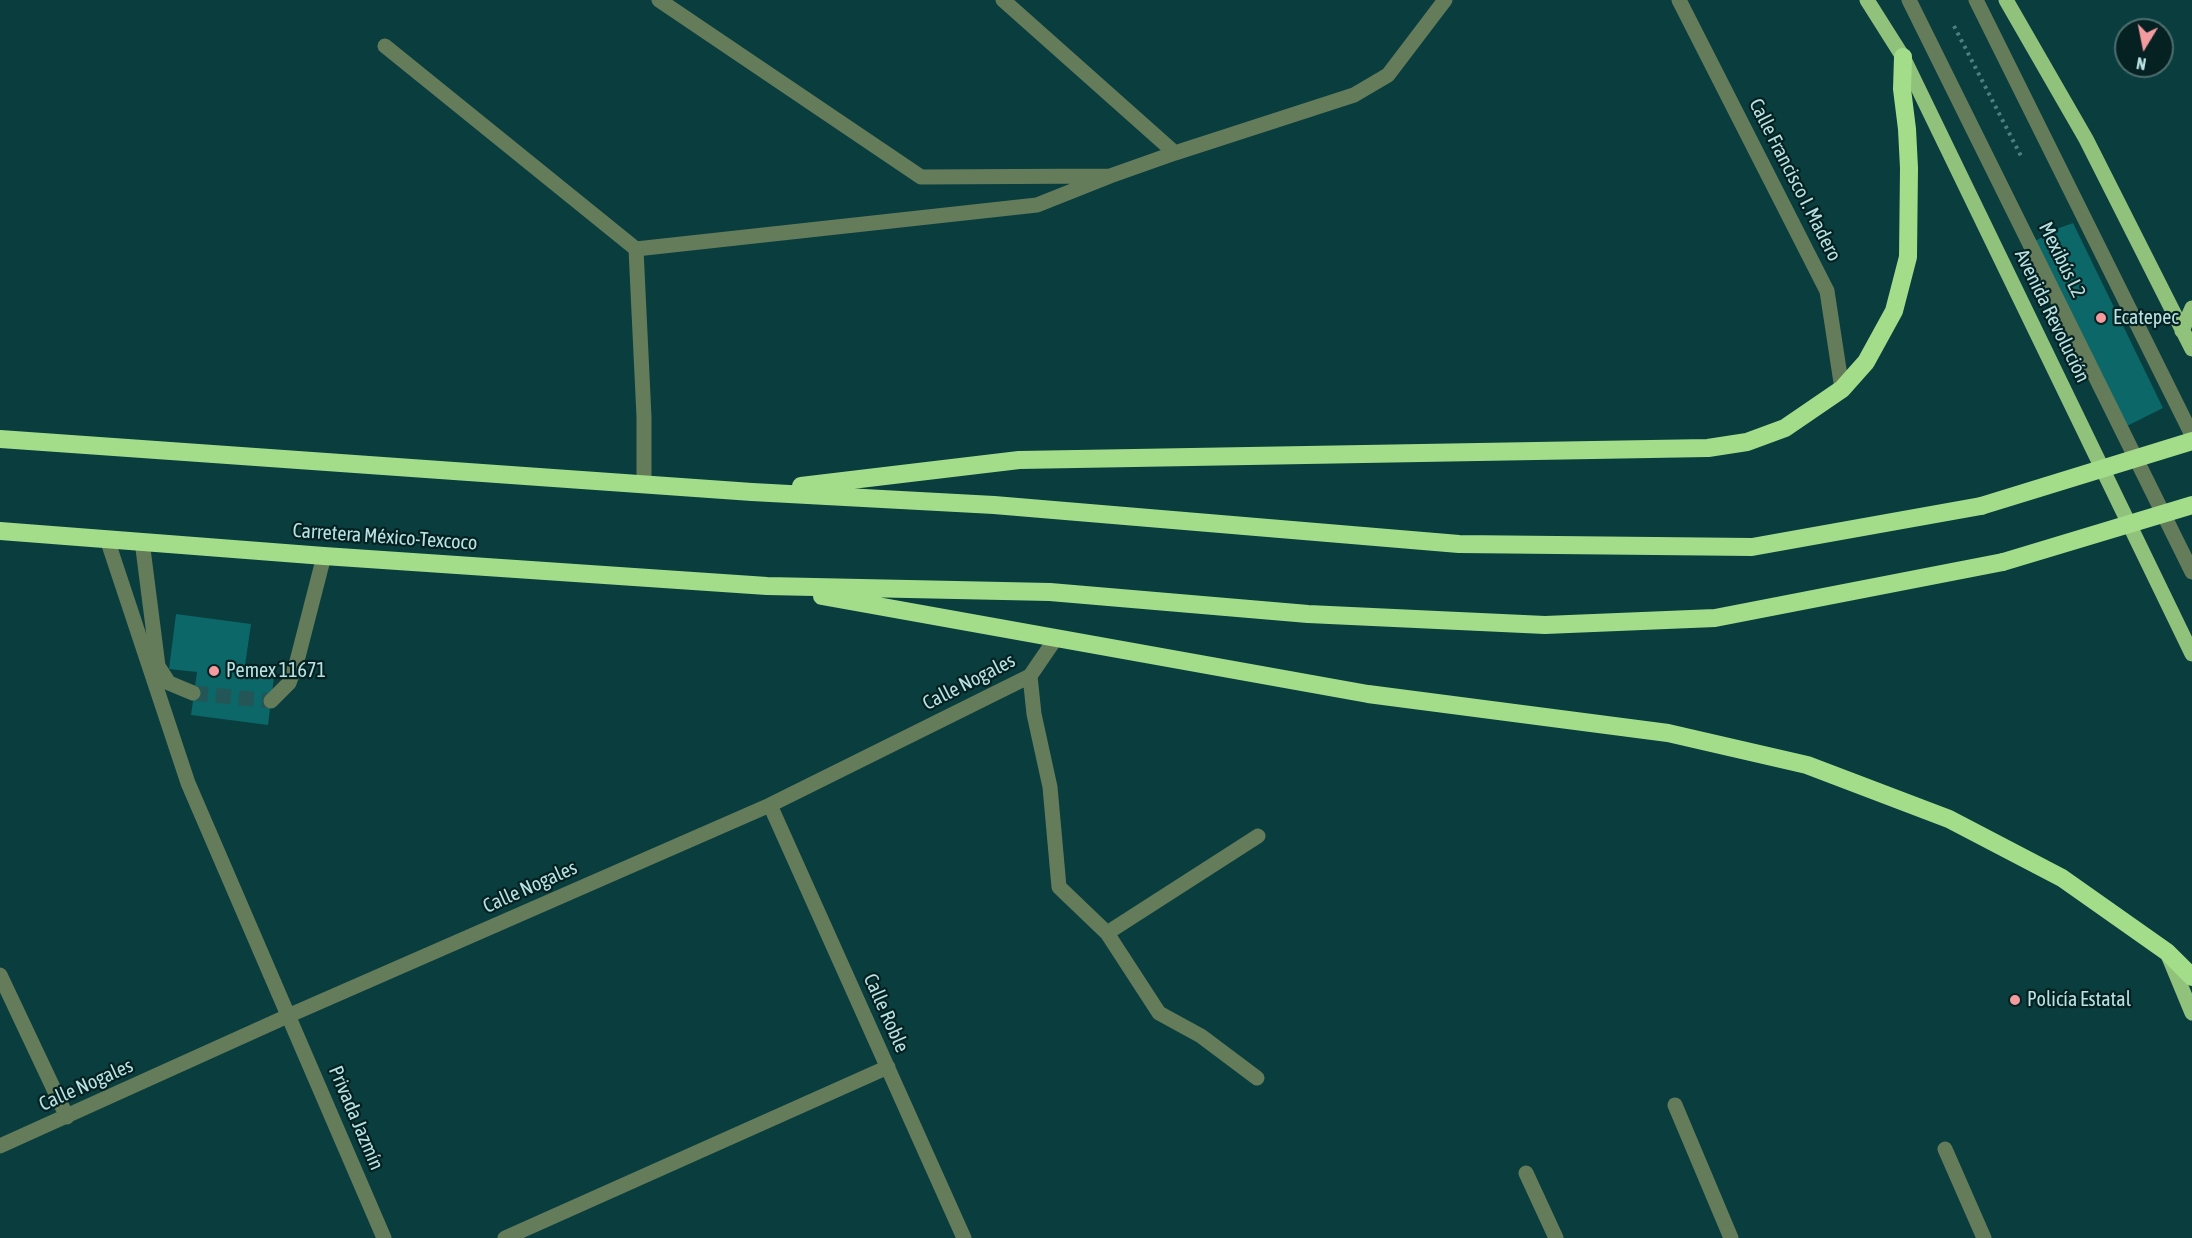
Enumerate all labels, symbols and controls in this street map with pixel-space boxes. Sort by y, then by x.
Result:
north arrow [2114,18,2174,78]
text: N [2135,54,2147,73]
street label: Calle Francisco I. Madero [1744,95,1846,265]
street label: Mexibús L2 [2033,218,2091,302]
street label: Avenida Revolución [2009,246,2095,386]
place label: Ecatepec [2113,306,2179,330]
marker: Ecatepec [2094,311,2108,325]
street label: Carretera México-Texcoco [292,519,478,555]
street label: Calle Nogales [919,649,1019,715]
place label: Pemex 11671 [226,659,326,683]
marker: Pemex 11671 [207,664,221,678]
street label: Calle Nogales [479,856,581,918]
street label: Calle Roble [858,970,914,1056]
place label: Policía Estatal [2027,988,2131,1012]
marker: Policía Estatal [2008,993,2022,1007]
street label: Calle Nogales [35,1054,137,1116]
street label: Privada Jazmín [323,1062,389,1174]

